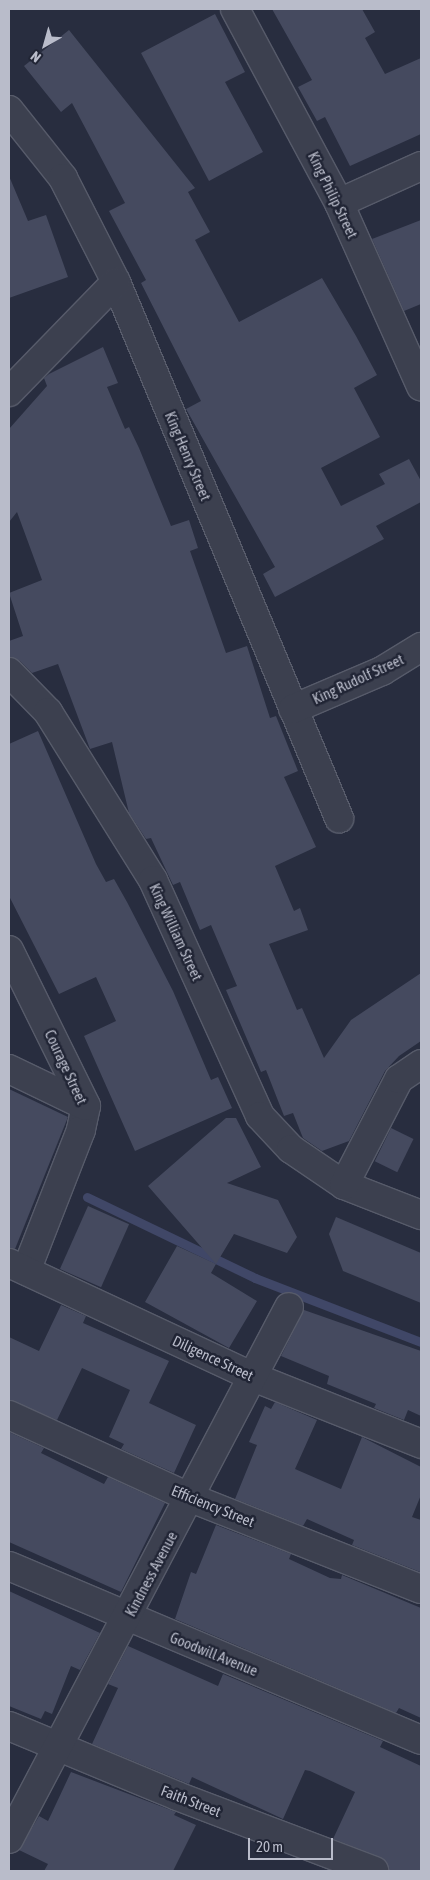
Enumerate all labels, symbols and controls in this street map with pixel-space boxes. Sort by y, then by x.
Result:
north arrow [20,20,70,70]
text: N [28,48,44,66]
street label: King Philip Street [304,149,362,241]
street label: King Henry Street [161,409,215,503]
street label: King Rudolf Street [310,650,406,708]
street label: King William Street [146,881,206,983]
street label: Courage Street [41,1027,91,1107]
street label: Diligence Street [170,1331,256,1385]
street label: Efficiency Street [169,1481,257,1531]
street label: Kindness Avenue [121,1529,181,1619]
street label: Goodwill Avenue [167,1628,261,1680]
street label: Faith Street [158,1781,224,1821]
scale bar [250,1828,335,1860]
text: 20 m [256,1838,283,1855]

